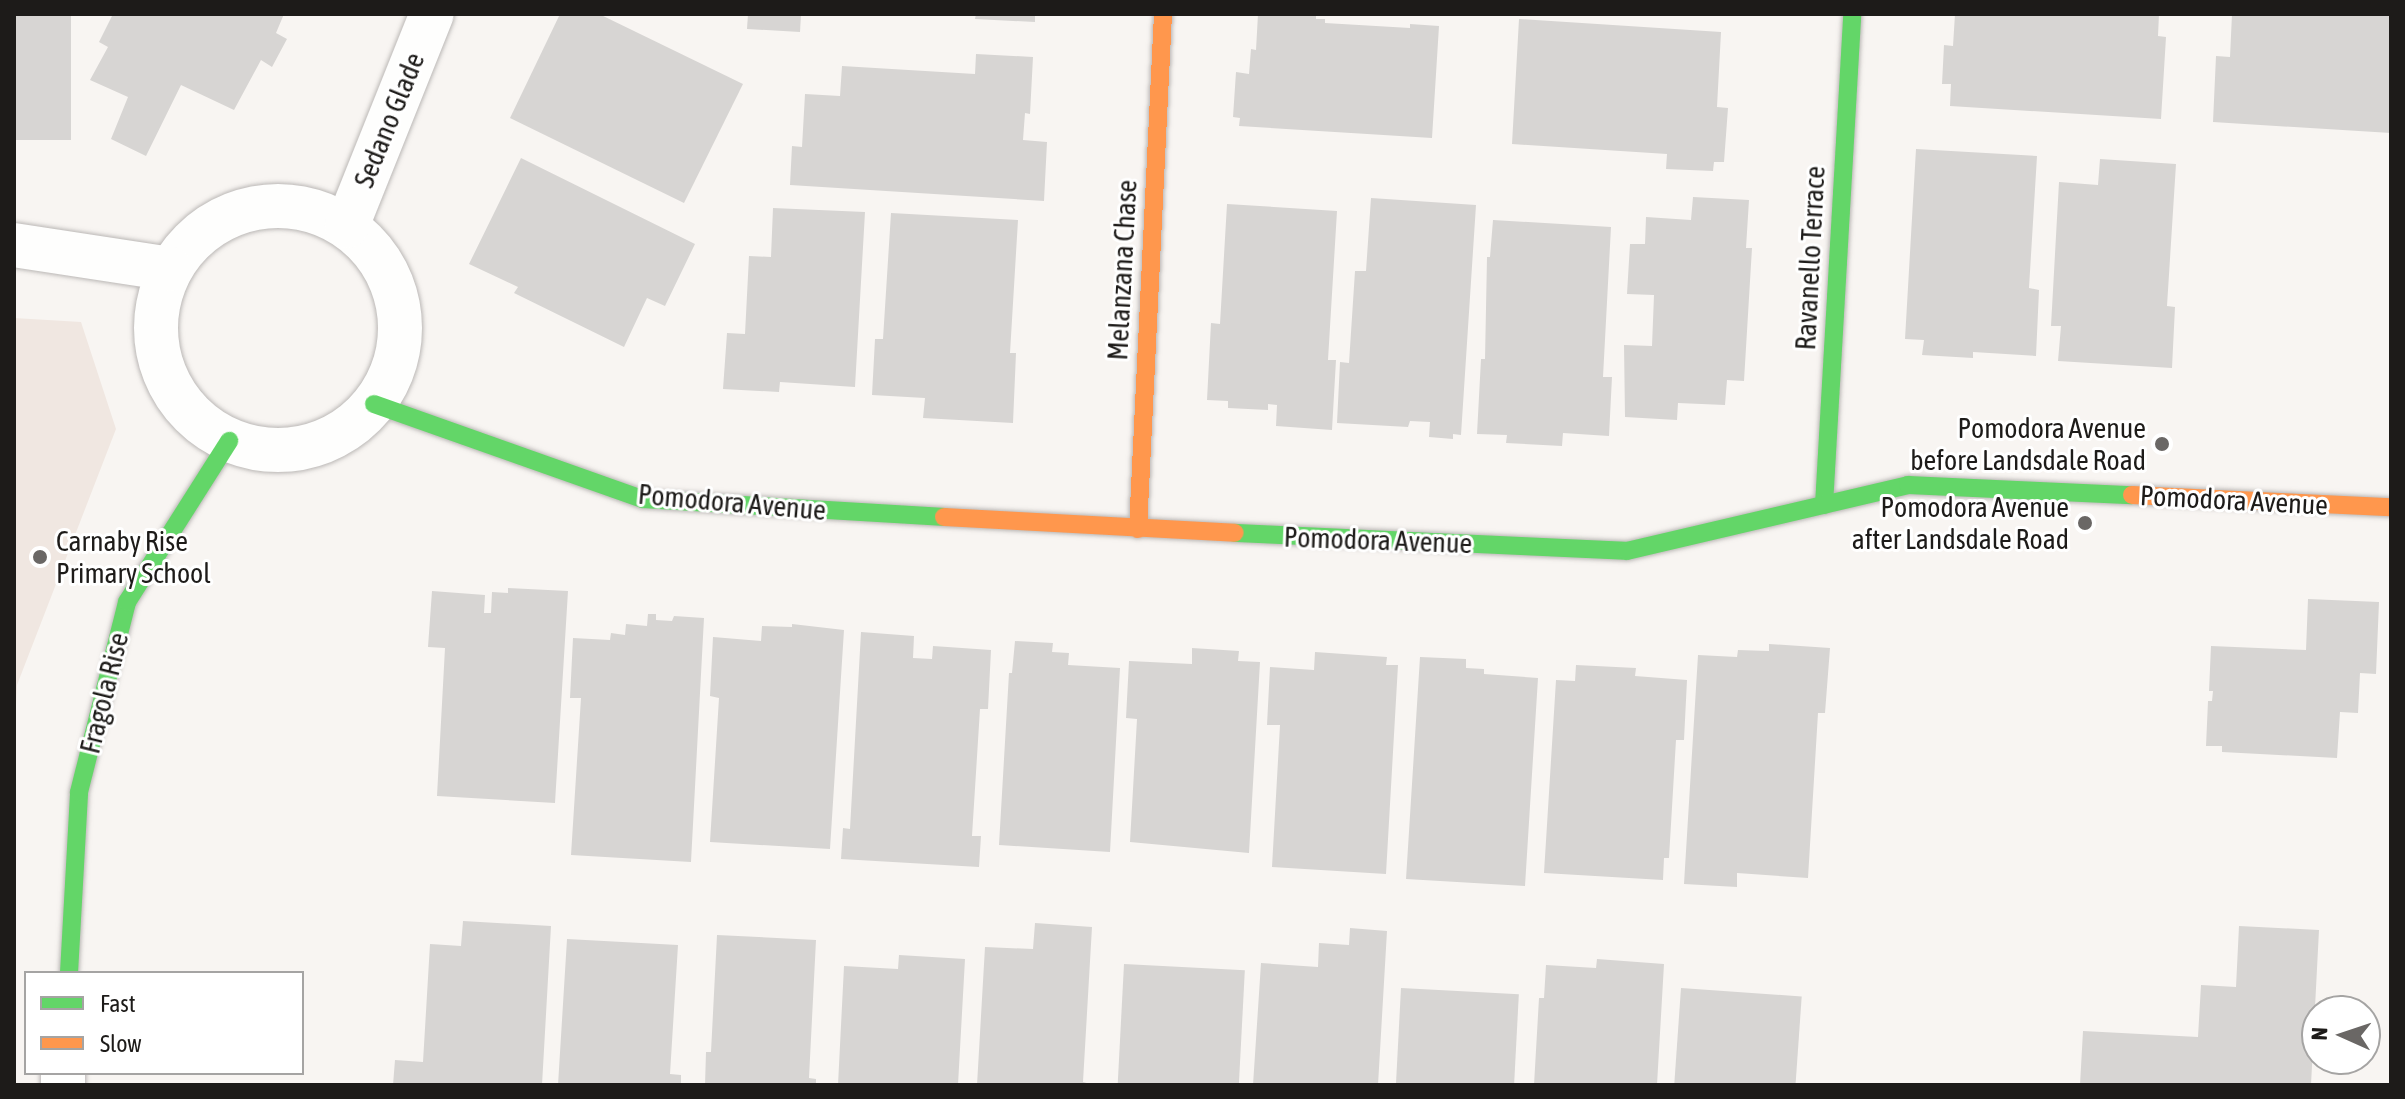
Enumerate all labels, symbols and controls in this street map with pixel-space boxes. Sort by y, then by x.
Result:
street label: Sedano Glade [347,48,431,192]
street label: Ravanello Terrace [1788,165,1832,351]
street label: Melanzana Chase [1100,179,1144,361]
place label: Pomodora Avenue before Landsdale Road [1910,411,2146,477]
marker: Pomodora Avenue before Landsdale Road [2153,435,2171,453]
street label: Pomodora Avenue [637,477,827,527]
street label: Pomodora Avenue [2139,478,2329,522]
place label: Pomodora Avenue after Landsdale Road [1852,490,2069,556]
marker: Pomodora Avenue after Landsdale Road [2076,514,2094,532]
street label: Pomodora Avenue [1283,520,1473,560]
place label: Carnaby Rise Primary School [56,524,211,590]
marker: Carnaby Rise Primary School [31,548,49,566]
street label: Fragola Rise [73,629,135,757]
legend [24,971,304,1075]
text: Fast [100,990,136,1017]
north arrow [2301,995,2381,1075]
text: N [2306,1027,2332,1041]
text: Slow [100,1030,142,1057]

